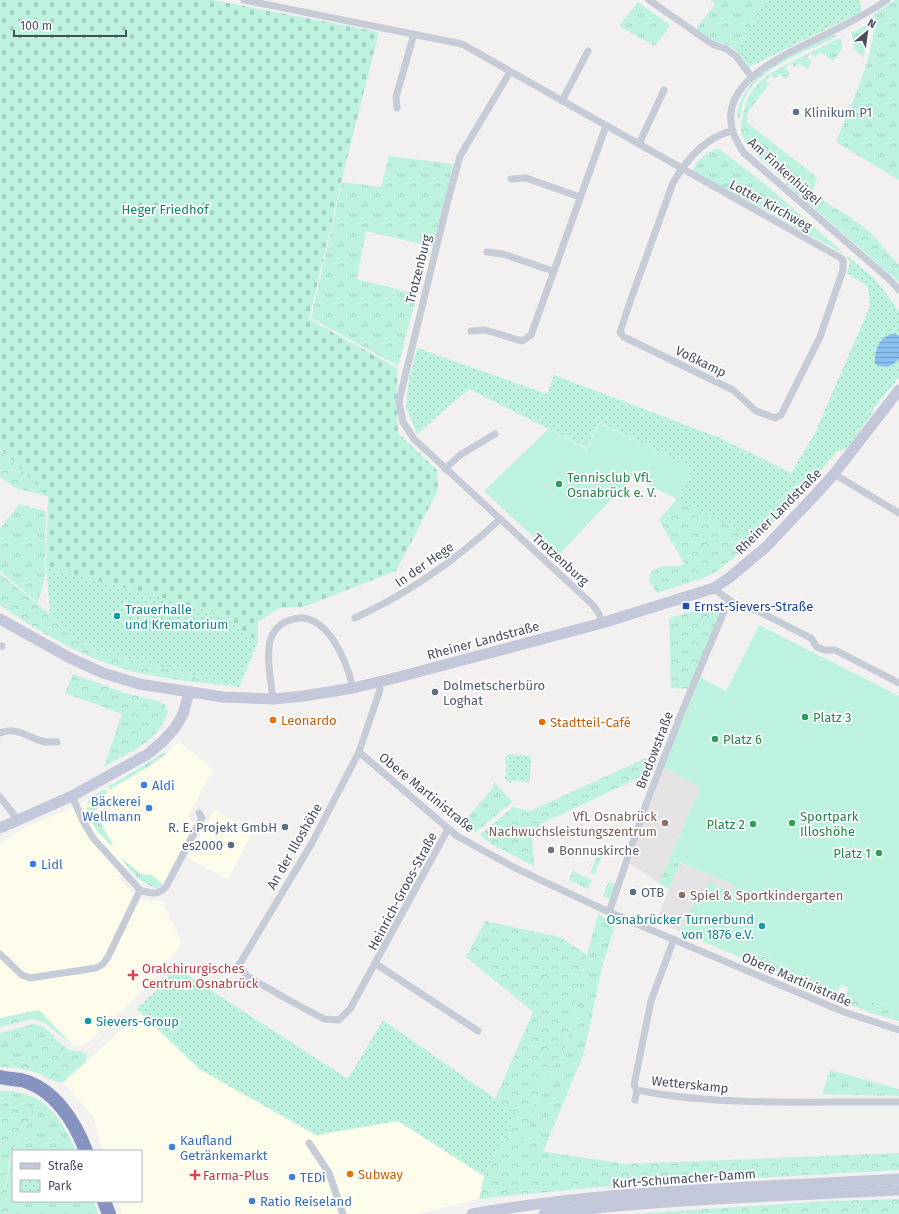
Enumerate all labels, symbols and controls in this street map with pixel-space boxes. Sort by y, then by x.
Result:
scale bar [14,12,126,38]
north arrow [847,12,887,52]
text: N [865,16,878,31]
text: 100 m [20,19,52,33]
place label: Klinikum P1 [804,105,872,120]
marker: Klinikum P1 [791,107,801,117]
street label: Am Finkenhügel [745,135,824,208]
street label: Lotter Kirchweg [727,177,815,234]
park label: Heger Friedhof [121,202,210,217]
street label: Trotzenburg [403,233,434,305]
street label: Voßkamp [673,343,729,380]
street label: Rheiner Landstraße [732,465,824,557]
place label: Tennisclub VfL Osnabrück e. V. [567,470,657,500]
marker: Tennisclub VfL Osnabrück e. V. [554,479,564,489]
street label: Trotzenburg [529,530,592,589]
street label: In der Hege [392,539,456,590]
place label: Ernst-Sievers-Straße [694,599,813,614]
marker: Ernst-Sievers-Straße [681,601,691,611]
place label: Trauerhalle und Krematorium [125,602,228,632]
marker: Trauerhalle und Krematorium [112,611,122,621]
street label: Rheiner Landstraße [425,618,541,663]
place label: Dolmetscherbüro Loghat [443,678,545,708]
marker: Dolmetscherbüro Loghat [430,687,440,697]
street label: Bredowstraße [633,709,676,791]
place label: Platz 3 [813,710,852,725]
marker: Platz 3 [800,712,810,722]
place label: Leonardo [281,713,337,728]
marker: Leonardo [268,715,278,725]
place label: Stadtteil-Café [550,715,631,730]
marker: Stadtteil-Café [537,717,547,727]
place label: Platz 6 [723,732,762,747]
marker: Platz 6 [710,734,720,744]
street label: Obere Martinistraße [376,749,477,835]
place label: Aldi [152,778,175,793]
marker: Aldi [139,780,149,790]
place label: Bäckerei Wellmann [82,794,141,824]
street label: An der Illoshöhe [264,801,325,892]
marker: Bäckerei Wellmann [144,803,154,813]
place label: VfL Osnabrück Nachwuchsleistungszentrum [489,809,657,839]
place label: Sportpark Illoshöhe [800,809,859,839]
place label: Platz 2 [707,817,745,832]
marker: VfL Osnabrück Nachwuchsleistungszentrum [660,818,670,828]
marker: Sportpark Illoshöhe [787,818,797,828]
marker: Platz 2 [748,819,758,829]
place label: R. E. Projekt GmbH [168,820,277,835]
marker: R. E. Projekt GmbH [280,822,290,832]
street label: Heinrich-Groos-Straße [365,830,440,953]
place label: es2000 [182,838,223,853]
marker: es2000 [226,840,236,850]
place label: Bonnuskirche [559,843,639,858]
marker: Bonnuskirche [546,845,556,855]
place label: Platz 1 [833,846,871,861]
marker: Platz 1 [874,848,884,858]
place label: Lidl [41,857,63,872]
marker: Lidl [28,859,38,869]
place label: OTB [641,885,664,900]
marker: OTB [628,887,638,897]
place label: Spiel & Sportkindergarten [690,888,843,903]
marker: Spiel & Sportkindergarten [677,890,687,900]
place label: Osnabrücker Turnerbund von 1876 e.V. [606,912,754,942]
marker: Osnabrücker Turnerbund von 1876 e.V. [757,921,767,931]
street label: Obere Martinistraße [740,950,854,1009]
place label: Oralchirurgisches Centrum Osnabrück [142,961,259,991]
marker: Oralchirurgisches Centrum Osnabrück [127,969,139,981]
place label: Sievers-Group [96,1014,179,1029]
marker: Sievers-Group [83,1016,93,1026]
street label: Wetterskamp [651,1073,729,1096]
place label: Kaufland Getränkemarkt [180,1133,268,1163]
marker: Kaufland Getränkemarkt [167,1142,177,1152]
legend [12,1150,142,1202]
text: Straße [48,1159,83,1173]
street label: Kurt-Schumacher-Damm [612,1166,756,1191]
place label: Subway [358,1167,403,1182]
place label: Farma-Plus [203,1168,269,1183]
marker: Subway [345,1169,355,1179]
marker: Farma-Plus [190,1170,200,1180]
place label: TEDi [300,1170,326,1185]
marker: TEDi [287,1172,297,1182]
text: Park [48,1179,72,1193]
place label: Ratio Reiseland [260,1194,352,1209]
marker: Ratio Reiseland [247,1196,257,1206]

